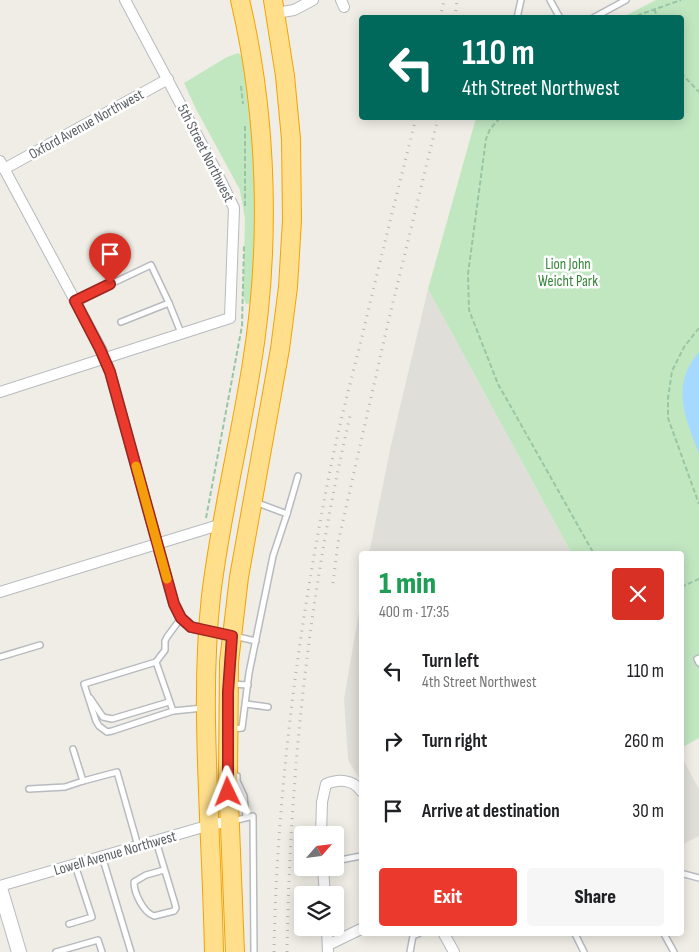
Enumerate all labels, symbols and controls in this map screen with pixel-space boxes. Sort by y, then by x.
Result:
text: 110 m [462,32,535,75]
icon: left [379,35,444,100]
text: 4th Street Northwest [462,75,620,102]
street label: Oxford Avenue Northwest [25,85,147,164]
street label: 5th Street Northwest [173,101,239,206]
pin [89,233,131,284]
icon: arrive [96,240,124,268]
park label: Lion John Weicht Park [538,255,598,291]
text: 1 min [379,566,436,602]
button: close [612,568,664,620]
text: 400 m · 17:35 [379,603,449,622]
text: Turn left [422,650,479,673]
icon: left [379,657,407,685]
text: 110 m [627,660,664,683]
text: 4th Street Northwest [422,673,537,692]
icon: right [379,727,407,755]
text: Turn right [422,730,487,753]
text: 260 m [624,730,664,753]
position arrow [201,765,253,817]
icon: arrive [379,797,407,825]
text: Arrive at destination [422,800,560,823]
text: 30 m [632,800,664,823]
north arrow [294,826,344,876]
map controls [294,826,344,936]
street label: Lowell Avenue Northwest [52,827,179,880]
button: Exit [379,868,517,926]
button: Share [527,868,664,926]
button: layers [294,886,344,936]

